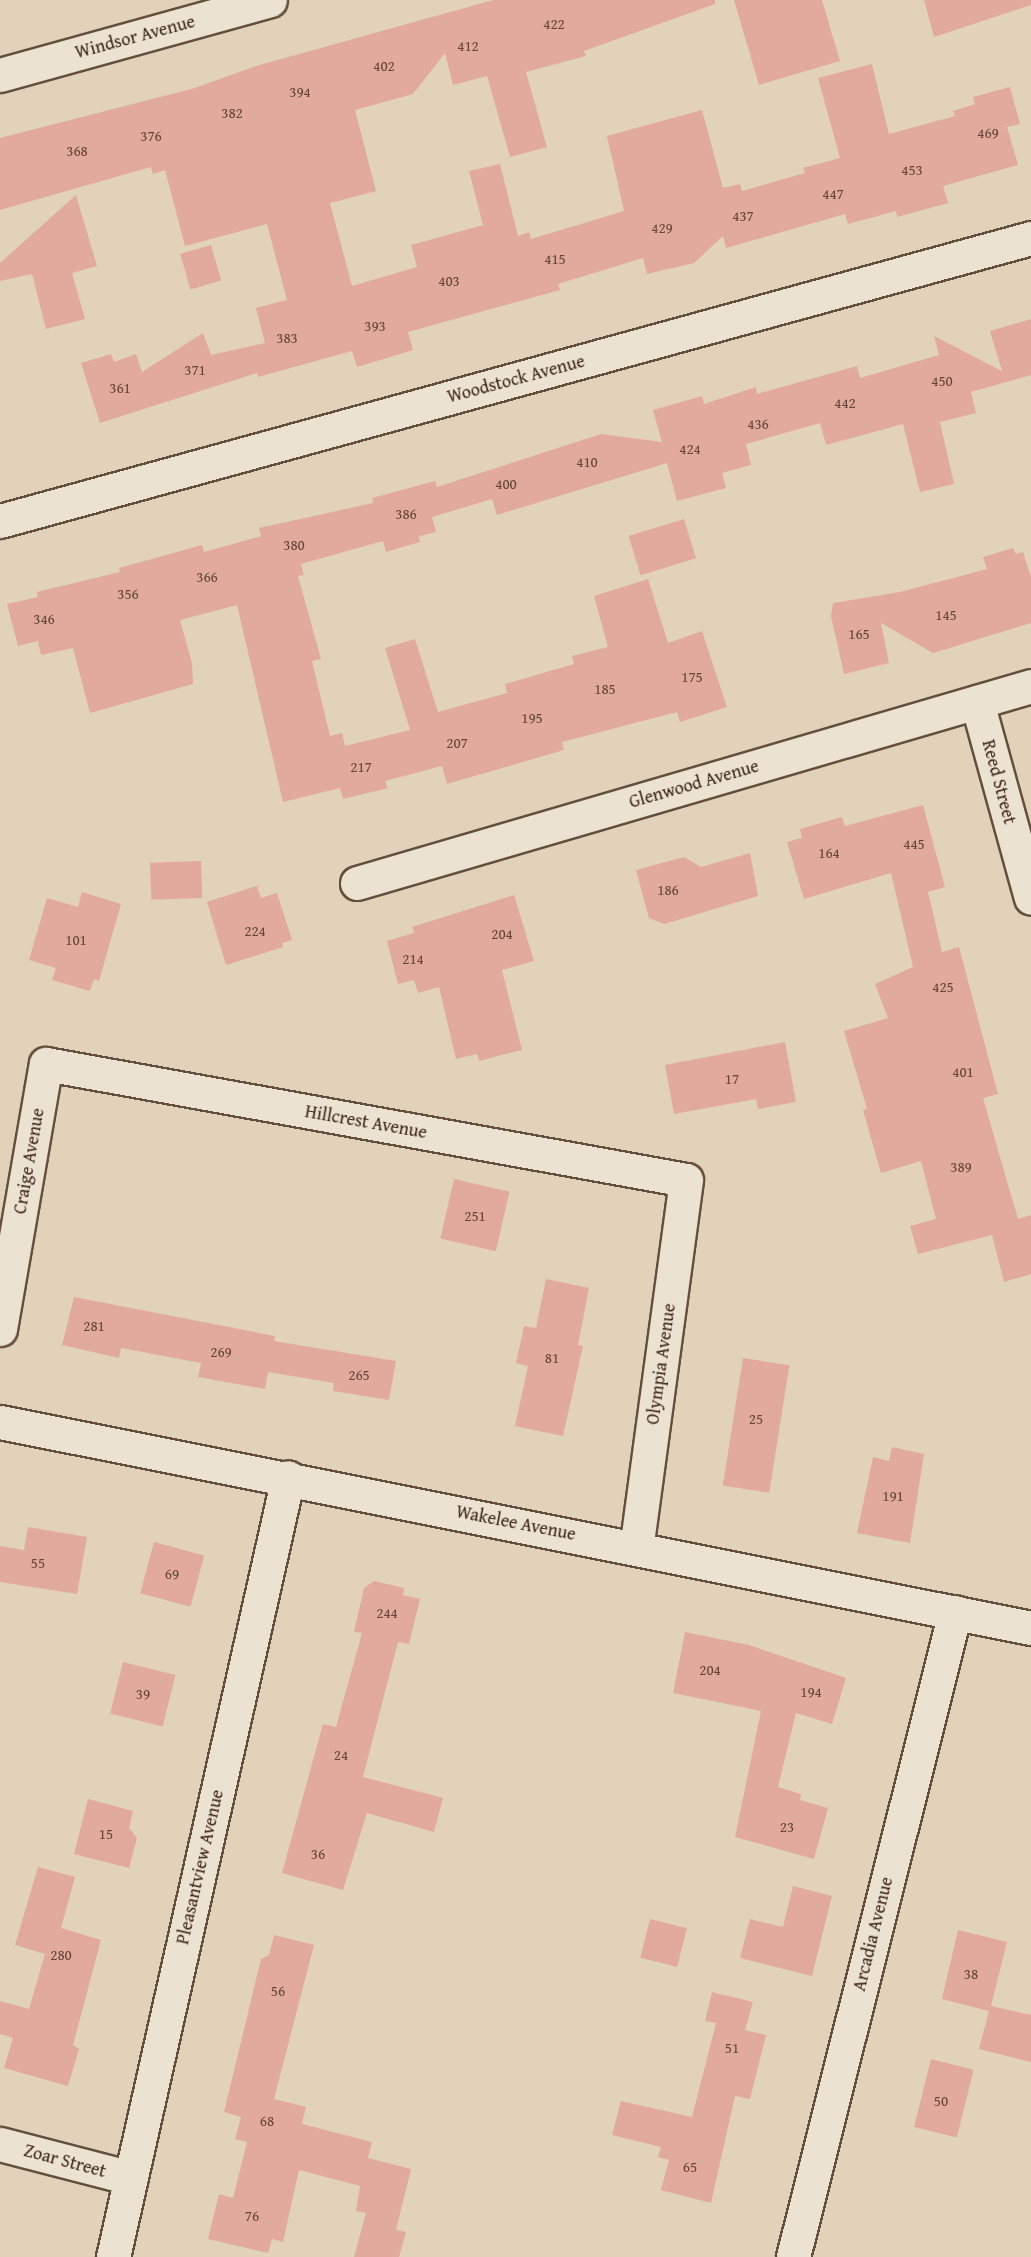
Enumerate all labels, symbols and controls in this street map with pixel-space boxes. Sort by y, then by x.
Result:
street label: Windsor Avenue [73,11,197,63]
house number: 422 [543,15,565,33]
house number: 412 [457,37,479,55]
house number: 402 [373,57,395,75]
house number: 394 [289,83,311,101]
house number: 382 [221,104,243,122]
house number: 469 [977,124,999,142]
house number: 376 [140,127,162,145]
house number: 368 [66,142,88,160]
house number: 453 [901,161,923,179]
house number: 447 [822,185,844,203]
house number: 437 [732,207,754,225]
house number: 429 [651,219,673,237]
house number: 415 [544,250,566,268]
house number: 403 [438,272,460,290]
house number: 393 [364,317,386,335]
house number: 383 [276,329,298,347]
street label: Woodstock Avenue [445,350,587,408]
house number: 371 [184,361,206,379]
house number: 450 [931,372,953,390]
house number: 361 [109,379,131,397]
house number: 442 [834,394,856,412]
house number: 436 [747,415,769,433]
house number: 424 [679,440,701,458]
house number: 410 [576,453,598,471]
house number: 400 [495,475,517,493]
house number: 386 [395,505,417,523]
house number: 380 [283,536,305,554]
house number: 366 [196,568,218,586]
house number: 356 [117,585,139,603]
house number: 145 [935,606,957,624]
house number: 346 [33,610,55,628]
house number: 165 [848,625,870,643]
house number: 175 [681,668,703,686]
house number: 185 [594,680,616,698]
house number: 195 [521,709,543,727]
house number: 207 [446,734,468,752]
street label: Reed Street [977,737,1021,827]
street label: Glenwood Avenue [627,755,761,813]
house number: 217 [350,758,372,776]
house number: 445 [903,835,925,853]
house number: 164 [818,844,840,862]
house number: 186 [657,881,679,899]
house number: 224 [244,922,266,940]
house number: 204 [491,925,513,943]
house number: 101 [65,931,87,949]
house number: 214 [402,950,424,968]
house number: 425 [932,978,954,996]
house number: 401 [952,1063,974,1081]
house number: 17 [725,1070,739,1088]
street label: Hillcrest Avenue [303,1101,429,1143]
street label: Craige Avenue [9,1106,49,1216]
house number: 389 [950,1158,972,1176]
house number: 251 [464,1207,486,1225]
street label: Olympia Avenue [642,1302,680,1426]
house number: 281 [83,1317,105,1335]
house number: 269 [210,1343,232,1361]
house number: 81 [545,1349,559,1367]
house number: 265 [348,1366,370,1384]
house number: 25 [749,1410,763,1428]
house number: 191 [882,1487,904,1505]
street label: Wakelee Avenue [454,1501,578,1545]
house number: 55 [31,1554,45,1572]
house number: 69 [165,1565,179,1583]
house number: 244 [376,1604,398,1622]
house number: 204 [699,1661,721,1679]
house number: 194 [800,1683,822,1701]
house number: 39 [136,1685,150,1703]
house number: 24 [334,1746,348,1764]
street label: Pleasantview Avenue [172,1787,228,1947]
house number: 23 [780,1818,794,1836]
house number: 15 [99,1825,113,1843]
house number: 36 [311,1845,325,1863]
street label: Arcadia Avenue [848,1875,898,1993]
house number: 280 [50,1946,72,1964]
house number: 38 [964,1965,978,1983]
house number: 56 [271,1982,285,2000]
house number: 51 [725,2039,739,2057]
house number: 50 [934,2092,948,2110]
house number: 68 [260,2112,274,2130]
street label: Zoar Street [22,2140,108,2182]
house number: 65 [683,2158,697,2176]
house number: 76 [245,2207,259,2225]

